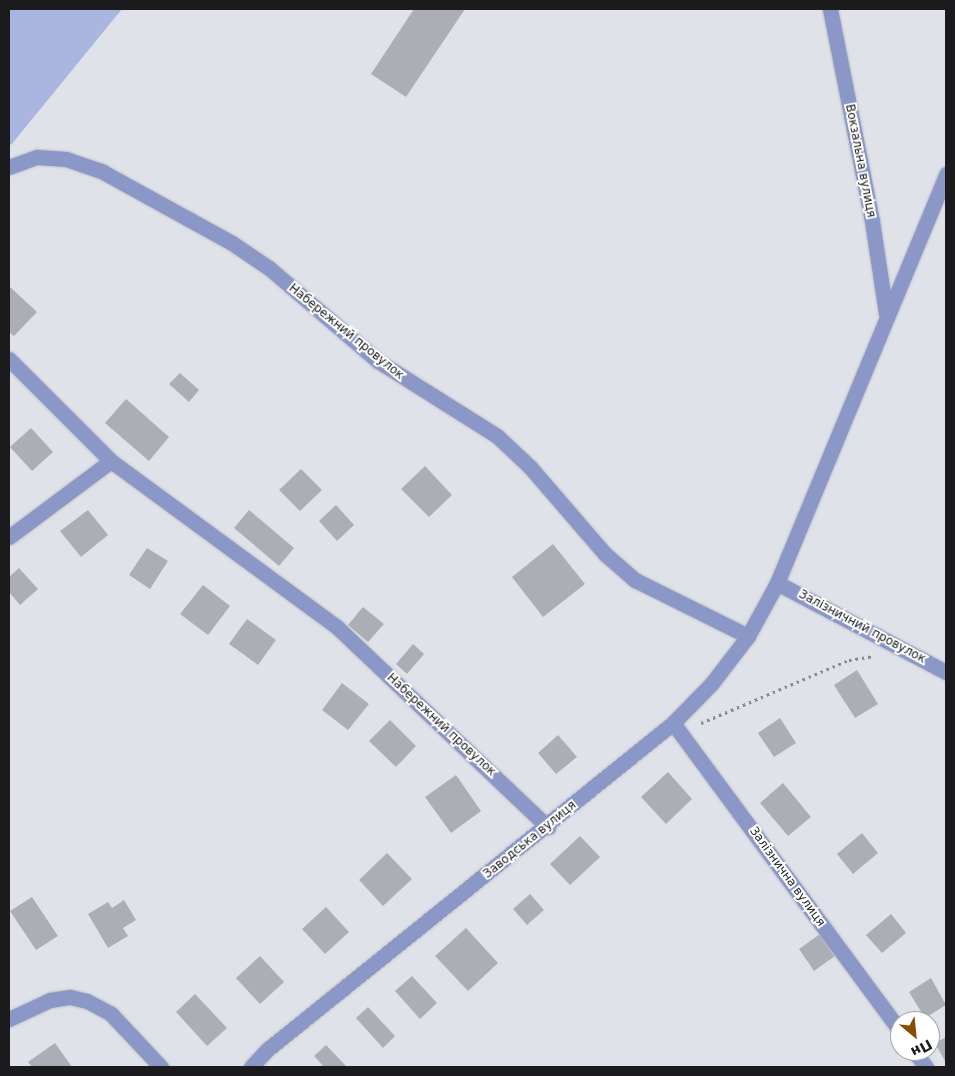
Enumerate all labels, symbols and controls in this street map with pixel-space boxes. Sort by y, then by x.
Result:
street label: Вокзальна вулиця [842,103,878,219]
street label: Набережний провулок [286,281,406,383]
street label: Залізничний провулок [796,587,928,667]
street label: Набережний провулок [384,671,498,779]
street label: Заводська вулиця [481,798,579,882]
street label: Залізнична вулиця [746,825,828,929]
north arrow [890,1011,940,1061]
text: Пн [908,1036,935,1060]

